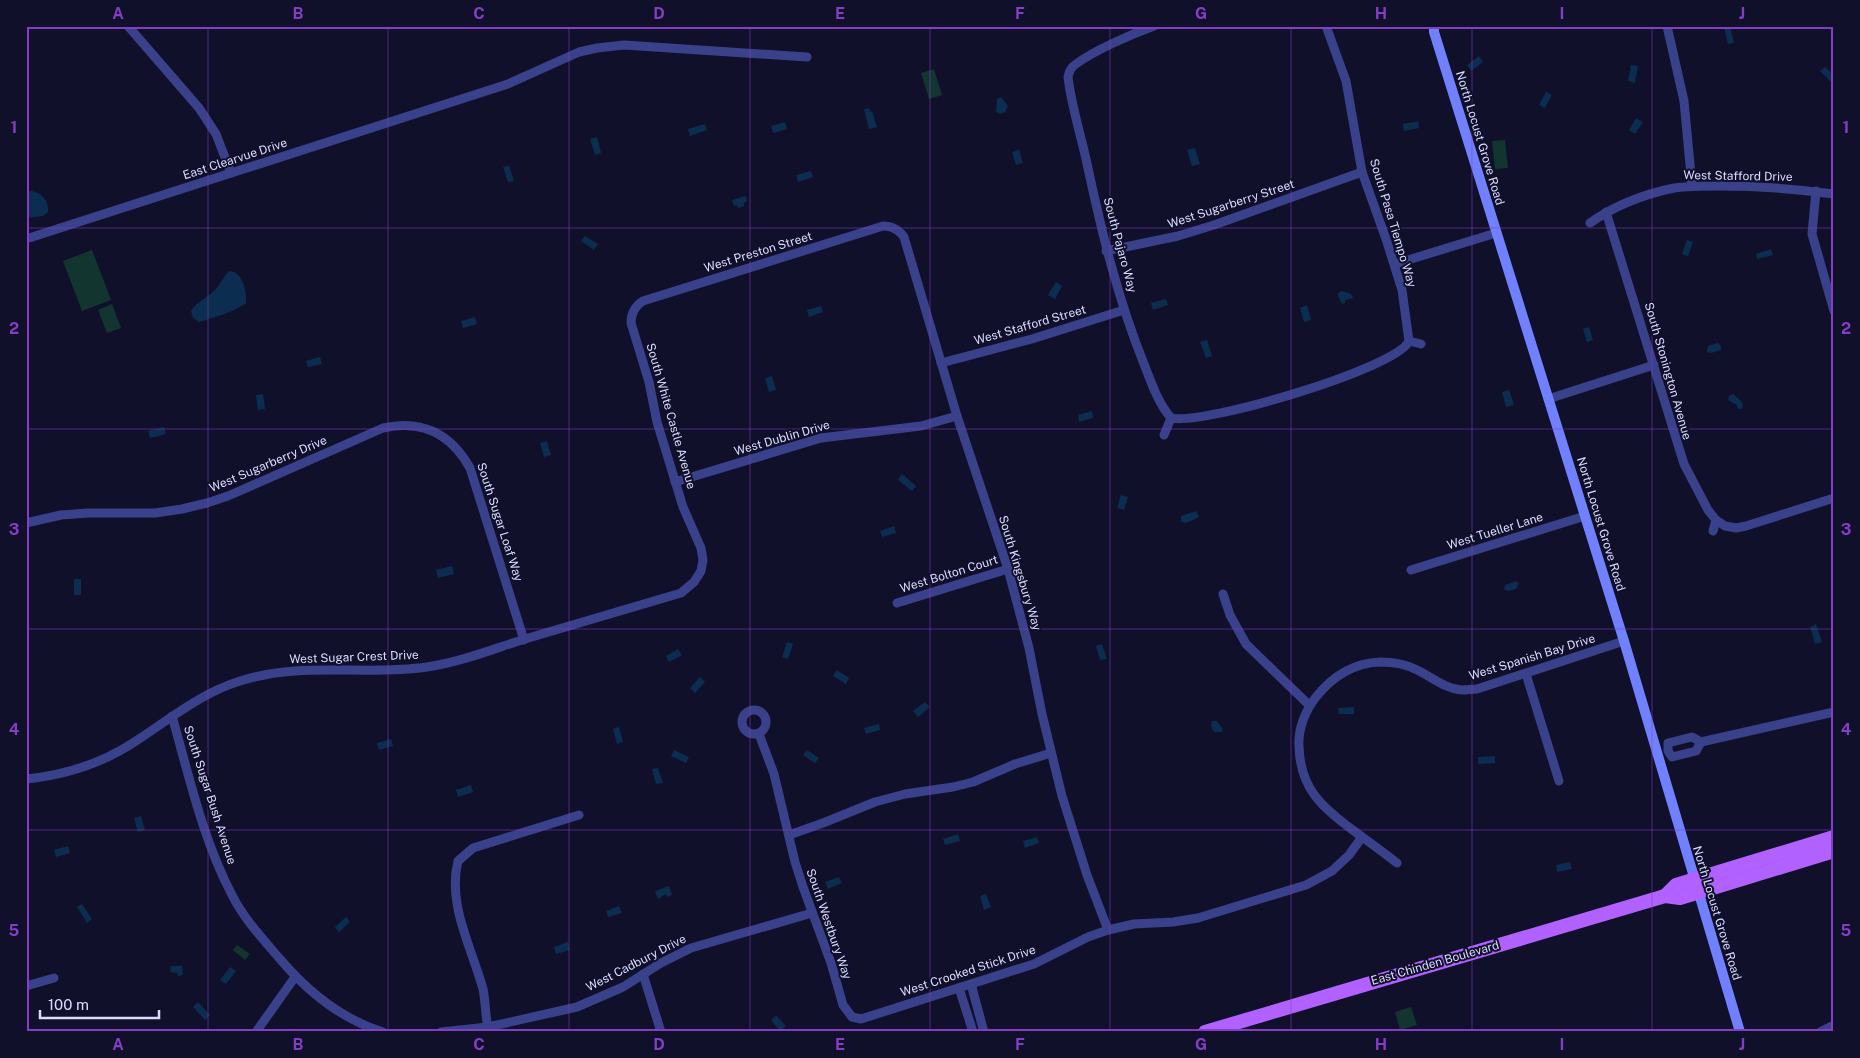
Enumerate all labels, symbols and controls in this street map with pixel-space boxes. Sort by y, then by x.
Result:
text: A [112,4,124,23]
text: B [293,4,304,23]
text: C [473,4,485,23]
text: D [653,4,665,23]
text: E [835,4,845,23]
text: F [1015,4,1025,23]
text: G [1195,4,1207,23]
text: H [1375,4,1387,23]
text: I [1560,4,1564,23]
text: J [1739,4,1745,23]
street label: North Locust Grove Road [1453,69,1507,207]
text: 1 [11,118,17,137]
text: 1 [1843,118,1849,137]
street label: East Clearvue Drive [181,135,289,182]
street label: South Pasa Tiempo Way [1367,157,1419,289]
street label: West Stafford Drive [1683,168,1793,184]
street label: West Sugarberry Street [1166,177,1297,231]
street label: South Pajaro Way [1101,196,1140,295]
street label: West Preston Street [702,229,814,275]
street label: South Stonington Avenue [1642,301,1694,441]
street label: West Stafford Street [972,302,1088,348]
text: 2 [9,319,19,338]
text: 2 [1841,319,1851,338]
street label: South White Castle Avenue [643,341,699,491]
street label: West Dublin Drive [733,418,832,458]
street label: West Sugarberry Drive [207,433,329,495]
street label: North Locust Grove Road [1574,455,1628,593]
street label: South Sugar Loaf Way [474,461,526,584]
street label: West Tueller Lane [1445,510,1545,552]
street label: South Kingsbury Way [996,514,1044,633]
text: 3 [9,520,19,539]
text: 3 [1841,520,1851,539]
street label: West Bolton Court [898,552,1000,596]
street label: West Spanish Bay Drive [1467,631,1597,683]
street label: West Sugar Crest Drive [289,648,419,666]
text: 4 [9,720,20,739]
text: 4 [1841,720,1852,739]
street label: South Sugar Bush Avenue [181,724,239,866]
street label: North Locust Grove Road [1690,844,1744,982]
street label: South Westbury Way [803,867,855,982]
text: 5 [9,921,20,940]
text: 5 [1841,921,1852,940]
street label: West Cadbury Drive [584,932,688,994]
street label: East Chinden Boulevard [1369,938,1501,988]
street label: West Crooked Stick Drive [899,942,1037,999]
scale bar [40,988,159,1020]
text: 100 m [48,996,89,1013]
text: A [112,1035,124,1054]
text: B [293,1035,304,1054]
text: C [473,1035,485,1054]
text: D [653,1035,665,1054]
text: E [835,1035,845,1054]
text: F [1015,1035,1025,1054]
text: G [1195,1035,1207,1054]
text: H [1375,1035,1387,1054]
text: I [1560,1035,1564,1054]
text: J [1739,1035,1745,1054]

